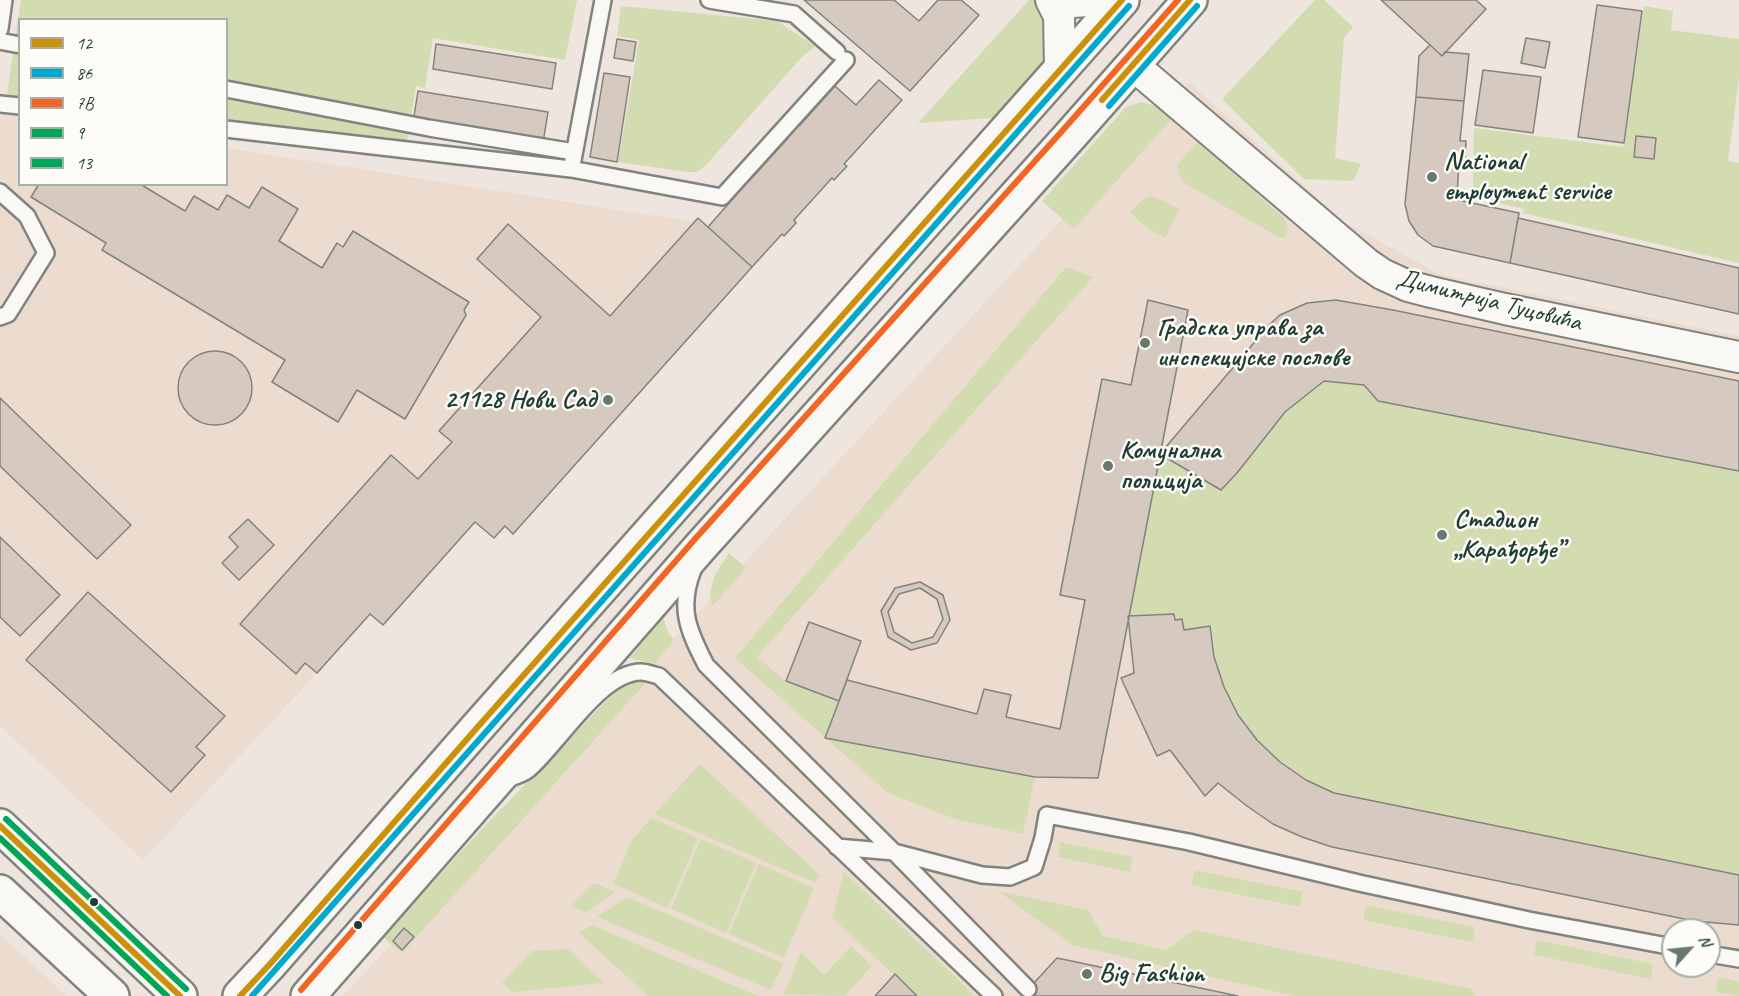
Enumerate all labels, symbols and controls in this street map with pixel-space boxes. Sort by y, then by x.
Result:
legend [18,18,228,186]
text: 12 [76,32,92,54]
text: 86 [76,62,92,84]
text: 7B [76,92,93,114]
text: 9 [76,122,84,144]
place label: National employment service [1444,146,1611,207]
text: 13 [76,152,92,174]
marker: National employment service [1425,170,1439,184]
street label: Димитрија Туцовића [1393,263,1585,339]
place label: Градска управа за инспекцијске послове [1157,312,1350,374]
marker: Градска управа за инспекцијске послове [1138,336,1152,350]
place label: 21128 Нови Сад [444,384,596,416]
marker: 21128 Нови Сад [601,393,615,407]
place label: Комунална полиција [1120,435,1220,496]
marker: Комунална полиција [1101,459,1115,473]
place label: Стадион „Карађорђе” [1454,504,1563,566]
marker: Стадион „Карађорђе” [1435,528,1449,542]
unlabelled marker [88,896,100,908]
north arrow [1661,918,1721,978]
unlabelled marker [352,919,364,931]
text: N [1694,932,1716,950]
place label: Big Fashion [1099,958,1204,990]
marker: Big Fashion [1080,967,1094,981]

